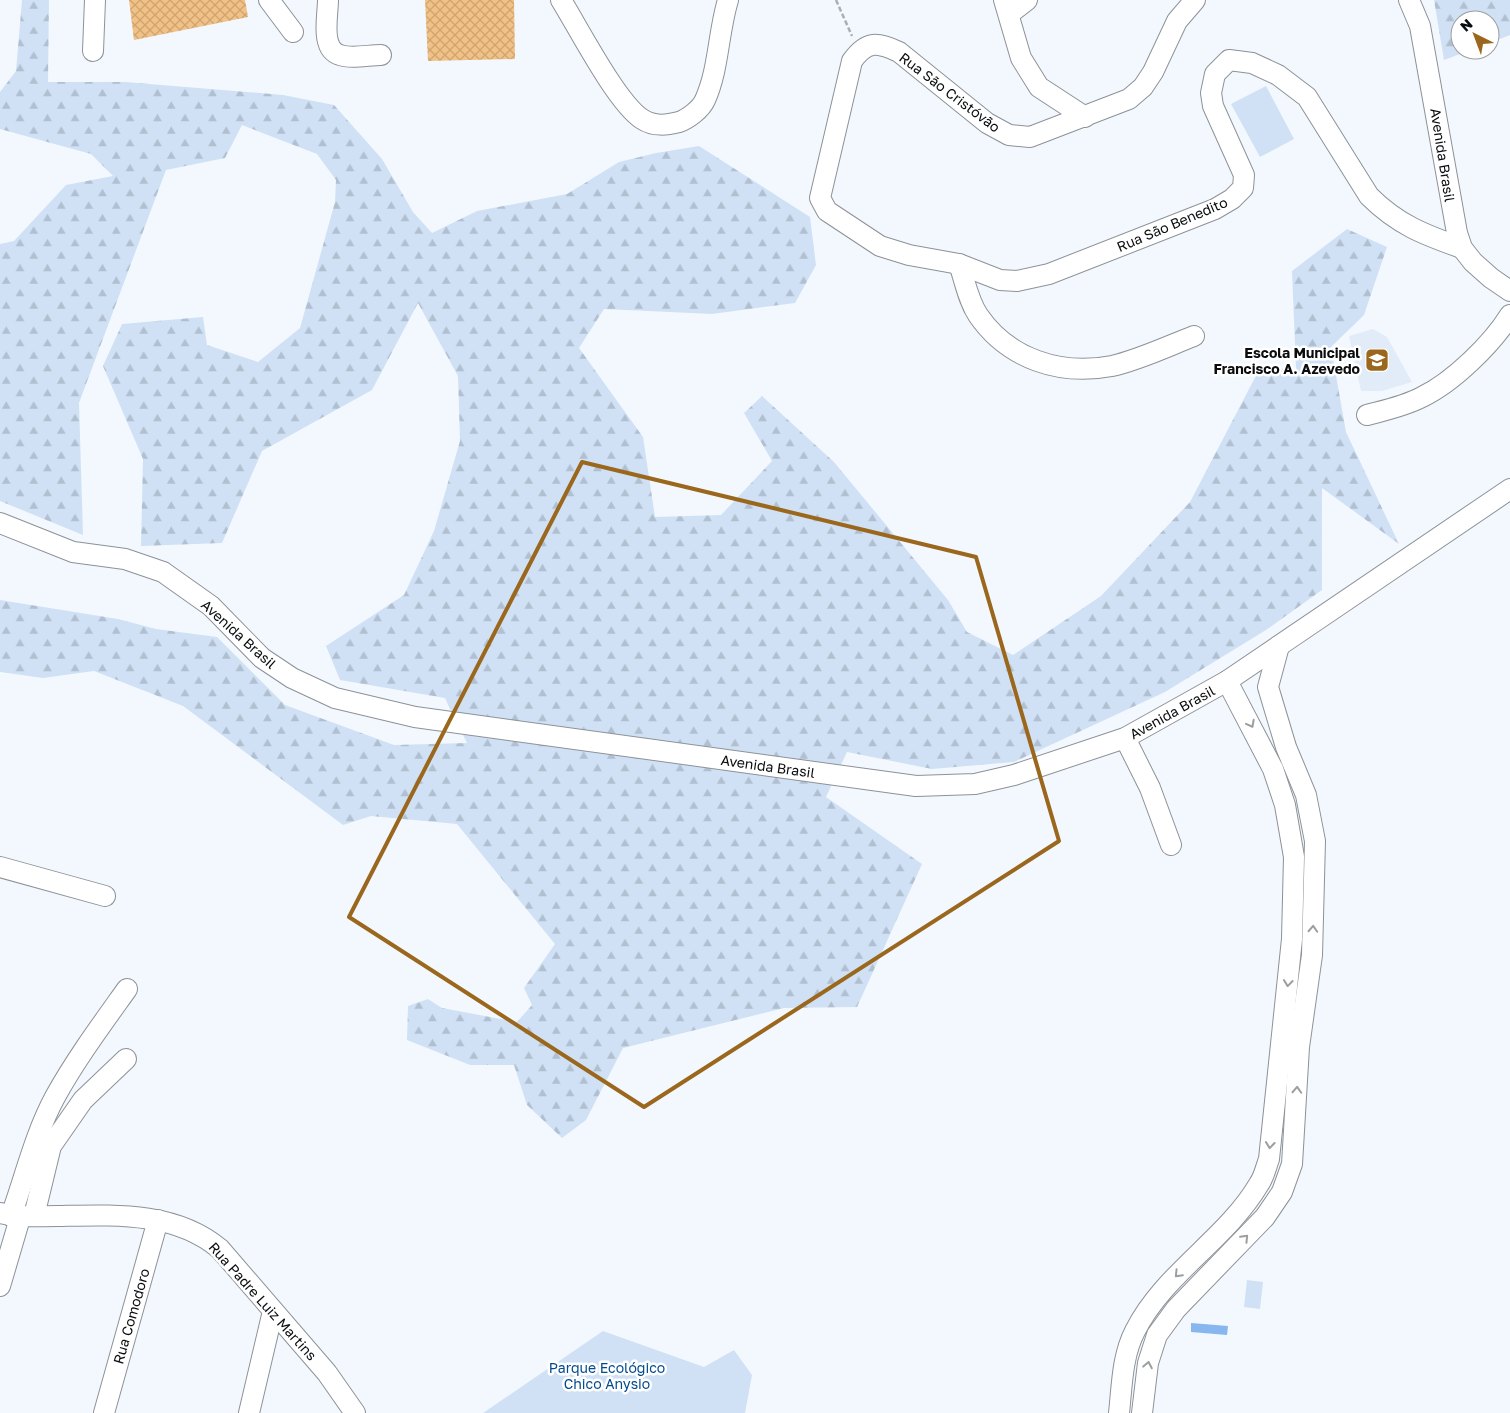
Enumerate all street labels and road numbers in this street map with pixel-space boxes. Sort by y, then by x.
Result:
street label: Rua São Cristóvão [896,49,1004,135]
street label: Avenida Brasil [1427,107,1459,203]
street label: Rua São Benedito [1114,193,1230,255]
street label: Avenida Brasil [198,596,280,672]
street label: Avenida Brasil [1126,682,1218,742]
street label: Avenida Brasil [720,751,816,781]
street label: Rua Padre Luiz Martins [205,1238,321,1364]
street label: Rua Comodoro [109,1266,153,1366]

